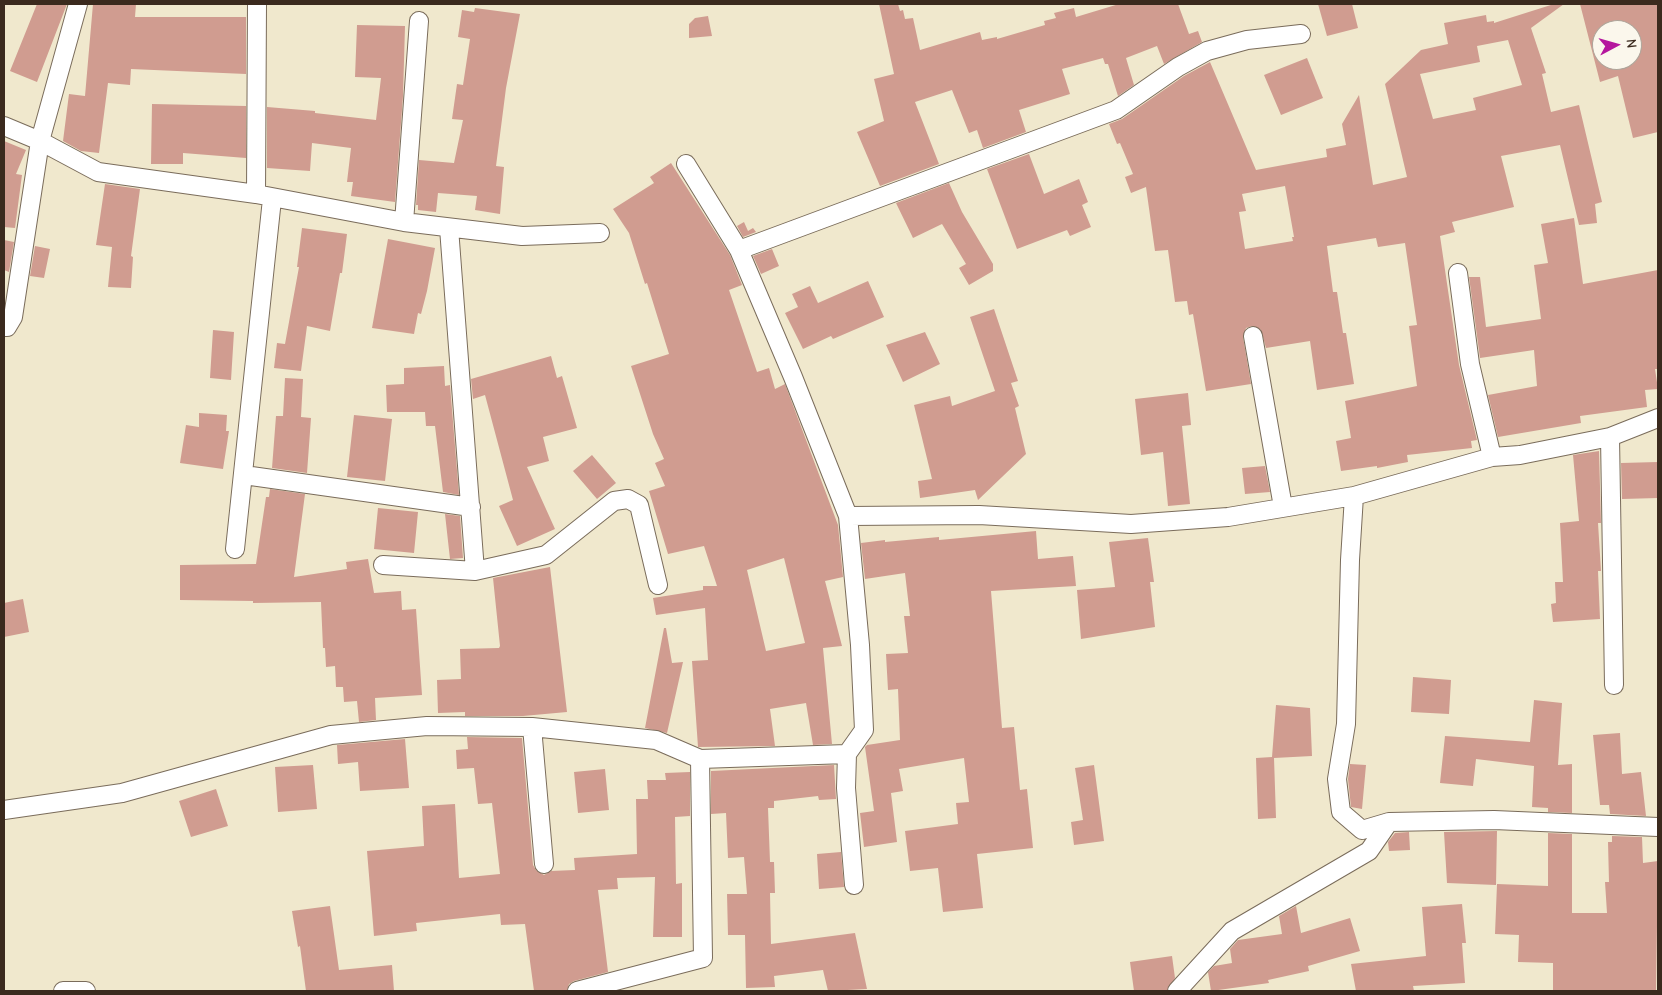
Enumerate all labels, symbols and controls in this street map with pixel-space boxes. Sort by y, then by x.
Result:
north arrow [1592,20,1642,70]
text: N [1622,38,1640,49]

